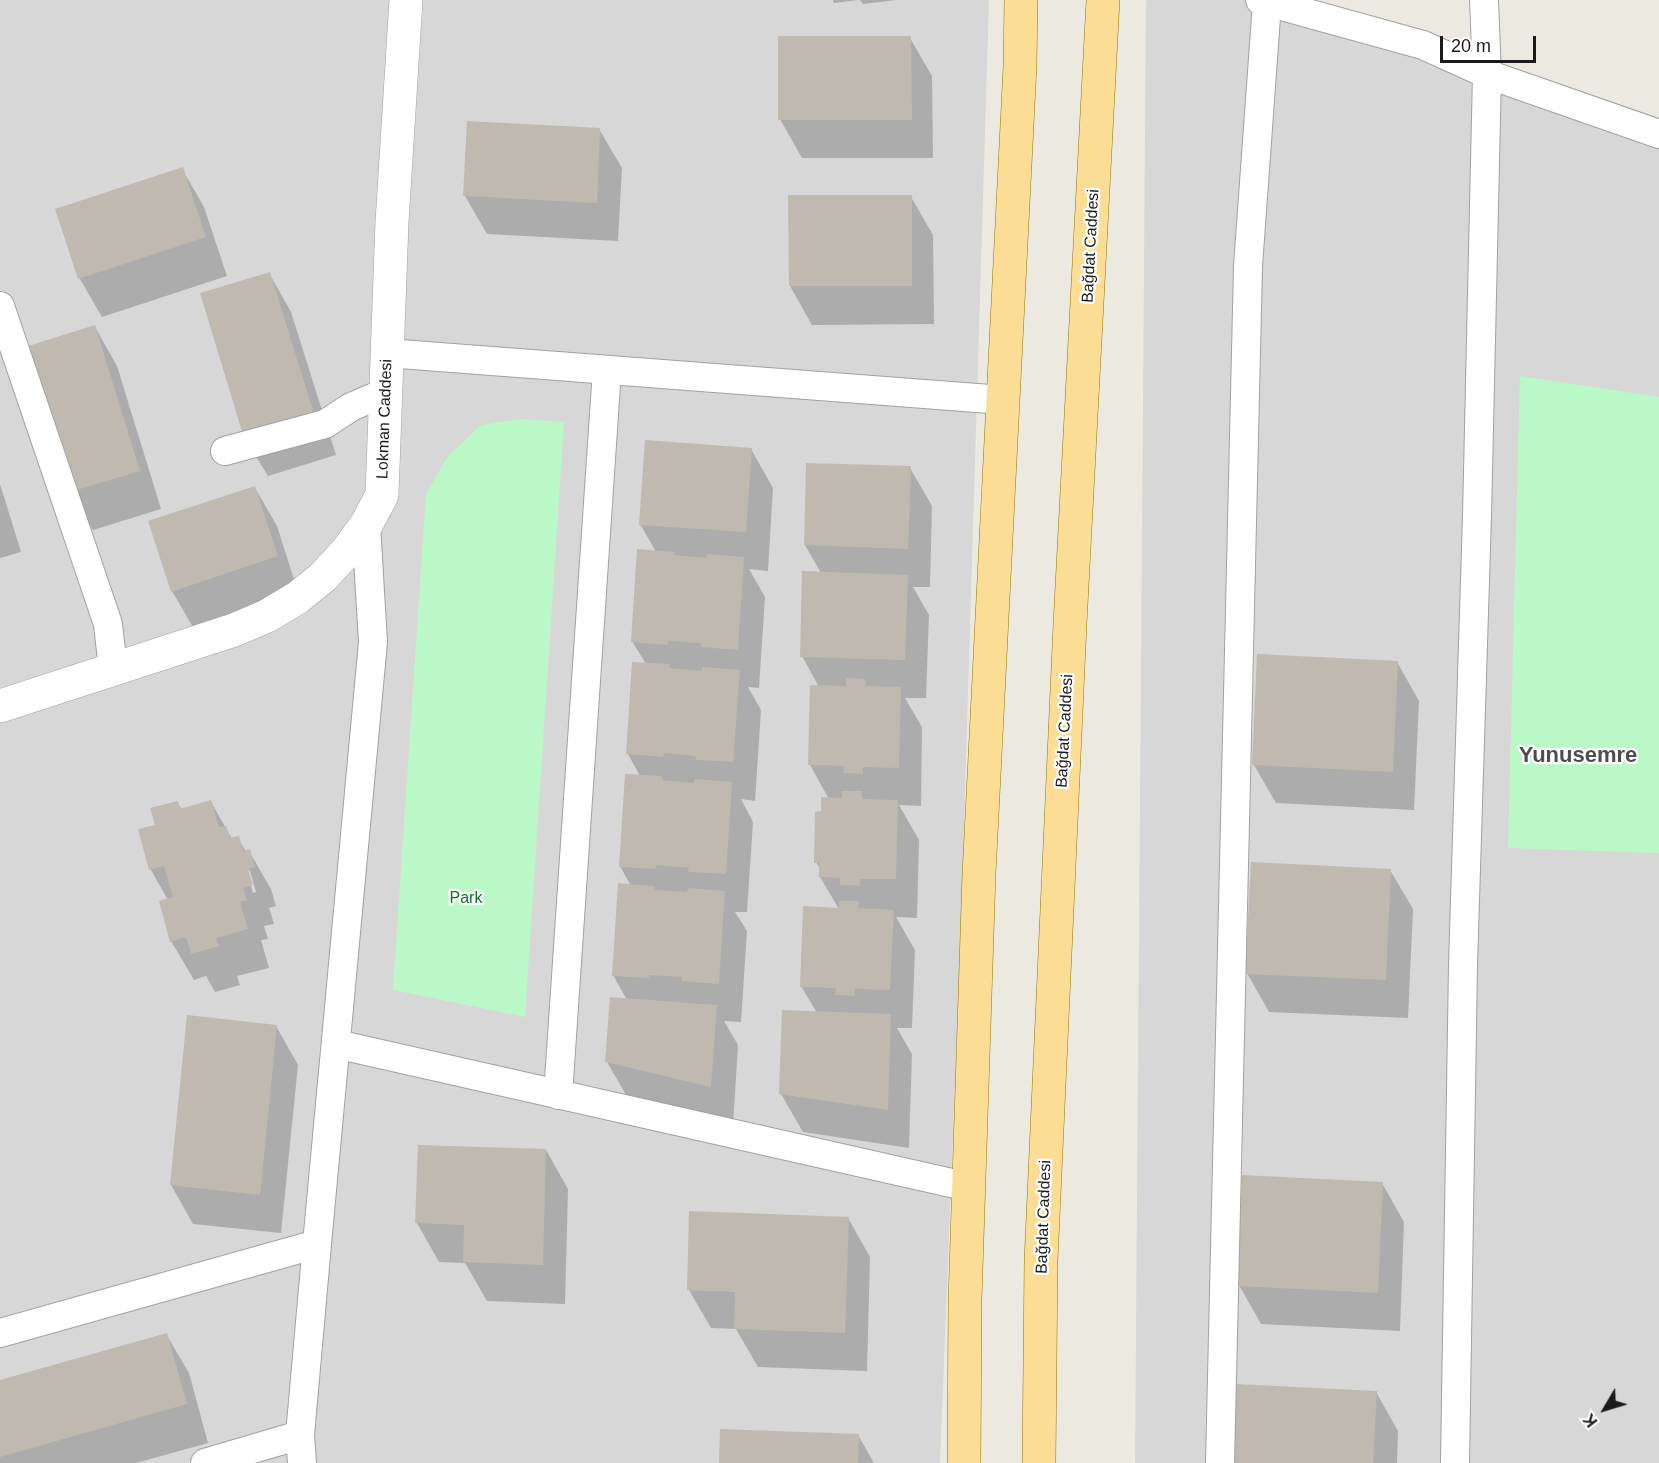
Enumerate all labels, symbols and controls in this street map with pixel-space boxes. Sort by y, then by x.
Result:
scale bar [1443,24,1539,62]
text: 20 m [1451,36,1491,56]
street label: Bağdat Caddesi [1078,189,1104,303]
street label: Lokman Caddesi [373,359,397,479]
street label: Bağdat Caddesi [1052,674,1078,788]
district label: Yunusemre [1519,743,1637,769]
park label: Park [450,889,482,909]
street label: Bağdat Caddesi [1032,1160,1056,1274]
north arrow [1575,1379,1635,1439]
text: K [1580,1411,1601,1430]

